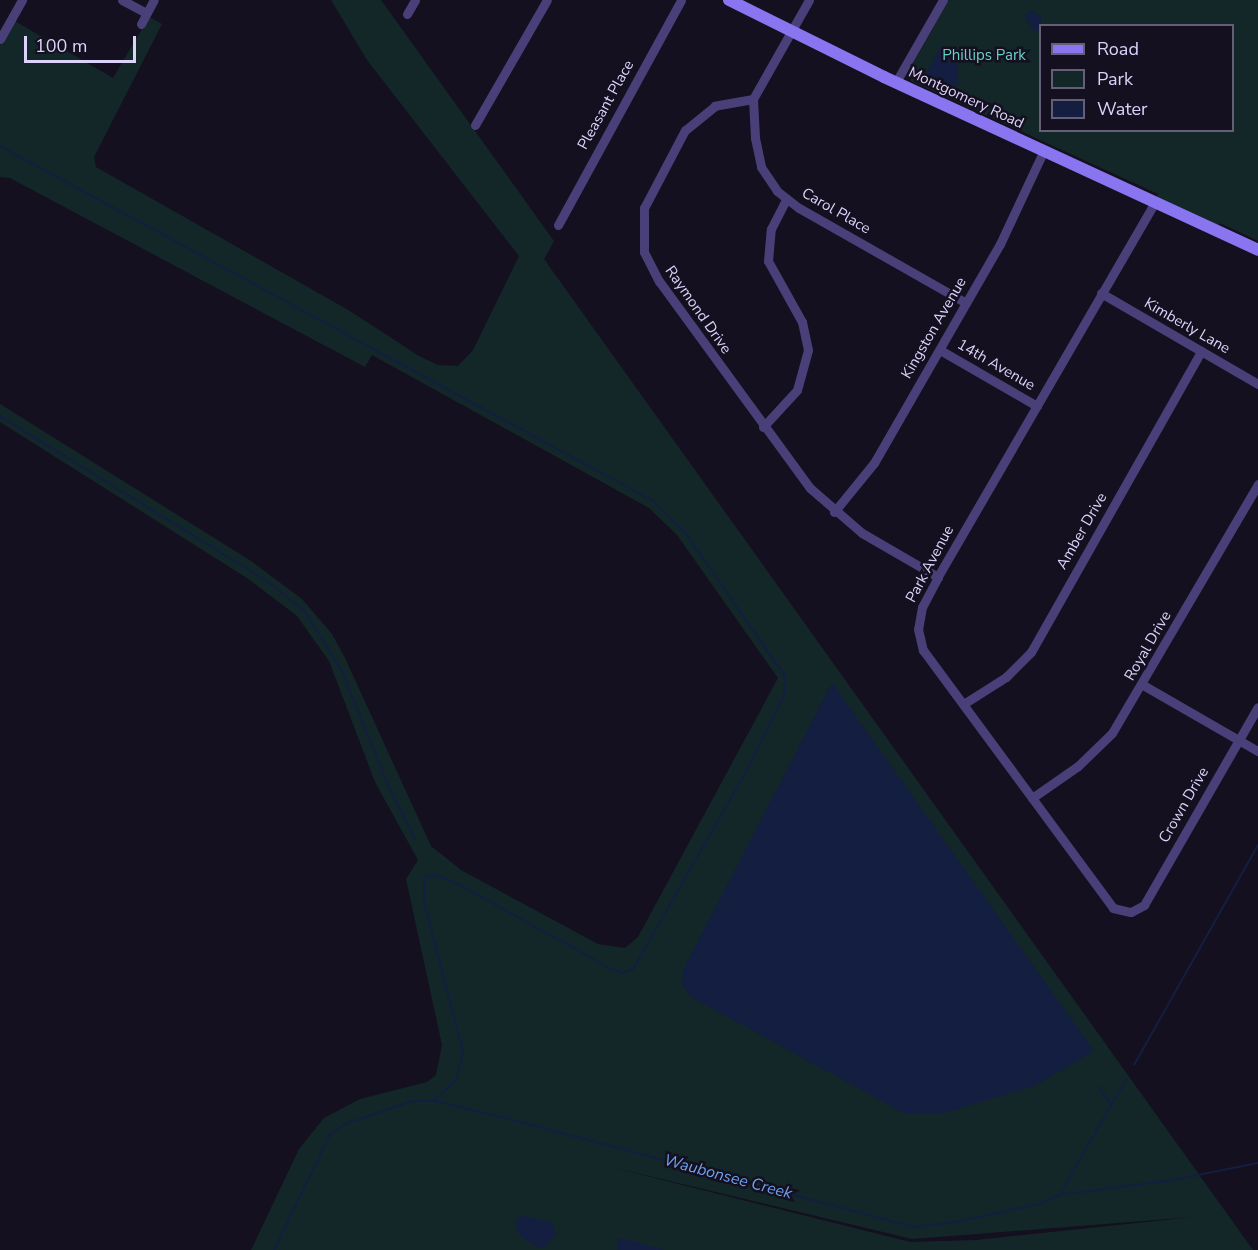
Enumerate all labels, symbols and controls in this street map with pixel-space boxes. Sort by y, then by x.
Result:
scale bar [27,24,140,62]
legend [1039,24,1234,132]
text: 100 m [35,34,87,58]
text: Road [1097,37,1139,61]
park label: Phillips Park [942,47,1026,65]
street label: Pleasant Place [574,57,638,153]
street label: Montgomery Road [906,63,1026,133]
text: Park [1097,67,1133,91]
text: Water [1097,97,1148,121]
street label: Carol Place [798,184,874,238]
street label: Raymond Drive [661,262,735,358]
street label: Kingston Avenue [898,274,970,382]
street label: Kimberly Lane [1141,294,1233,358]
street label: 14th Avenue [954,336,1038,394]
street label: Amber Drive [1053,490,1111,572]
street label: Park Avenue [902,522,958,606]
street label: Royal Drive [1121,608,1175,684]
street label: Crown Drive [1155,764,1213,846]
water label: Waubonsee Creek [662,1151,794,1203]

